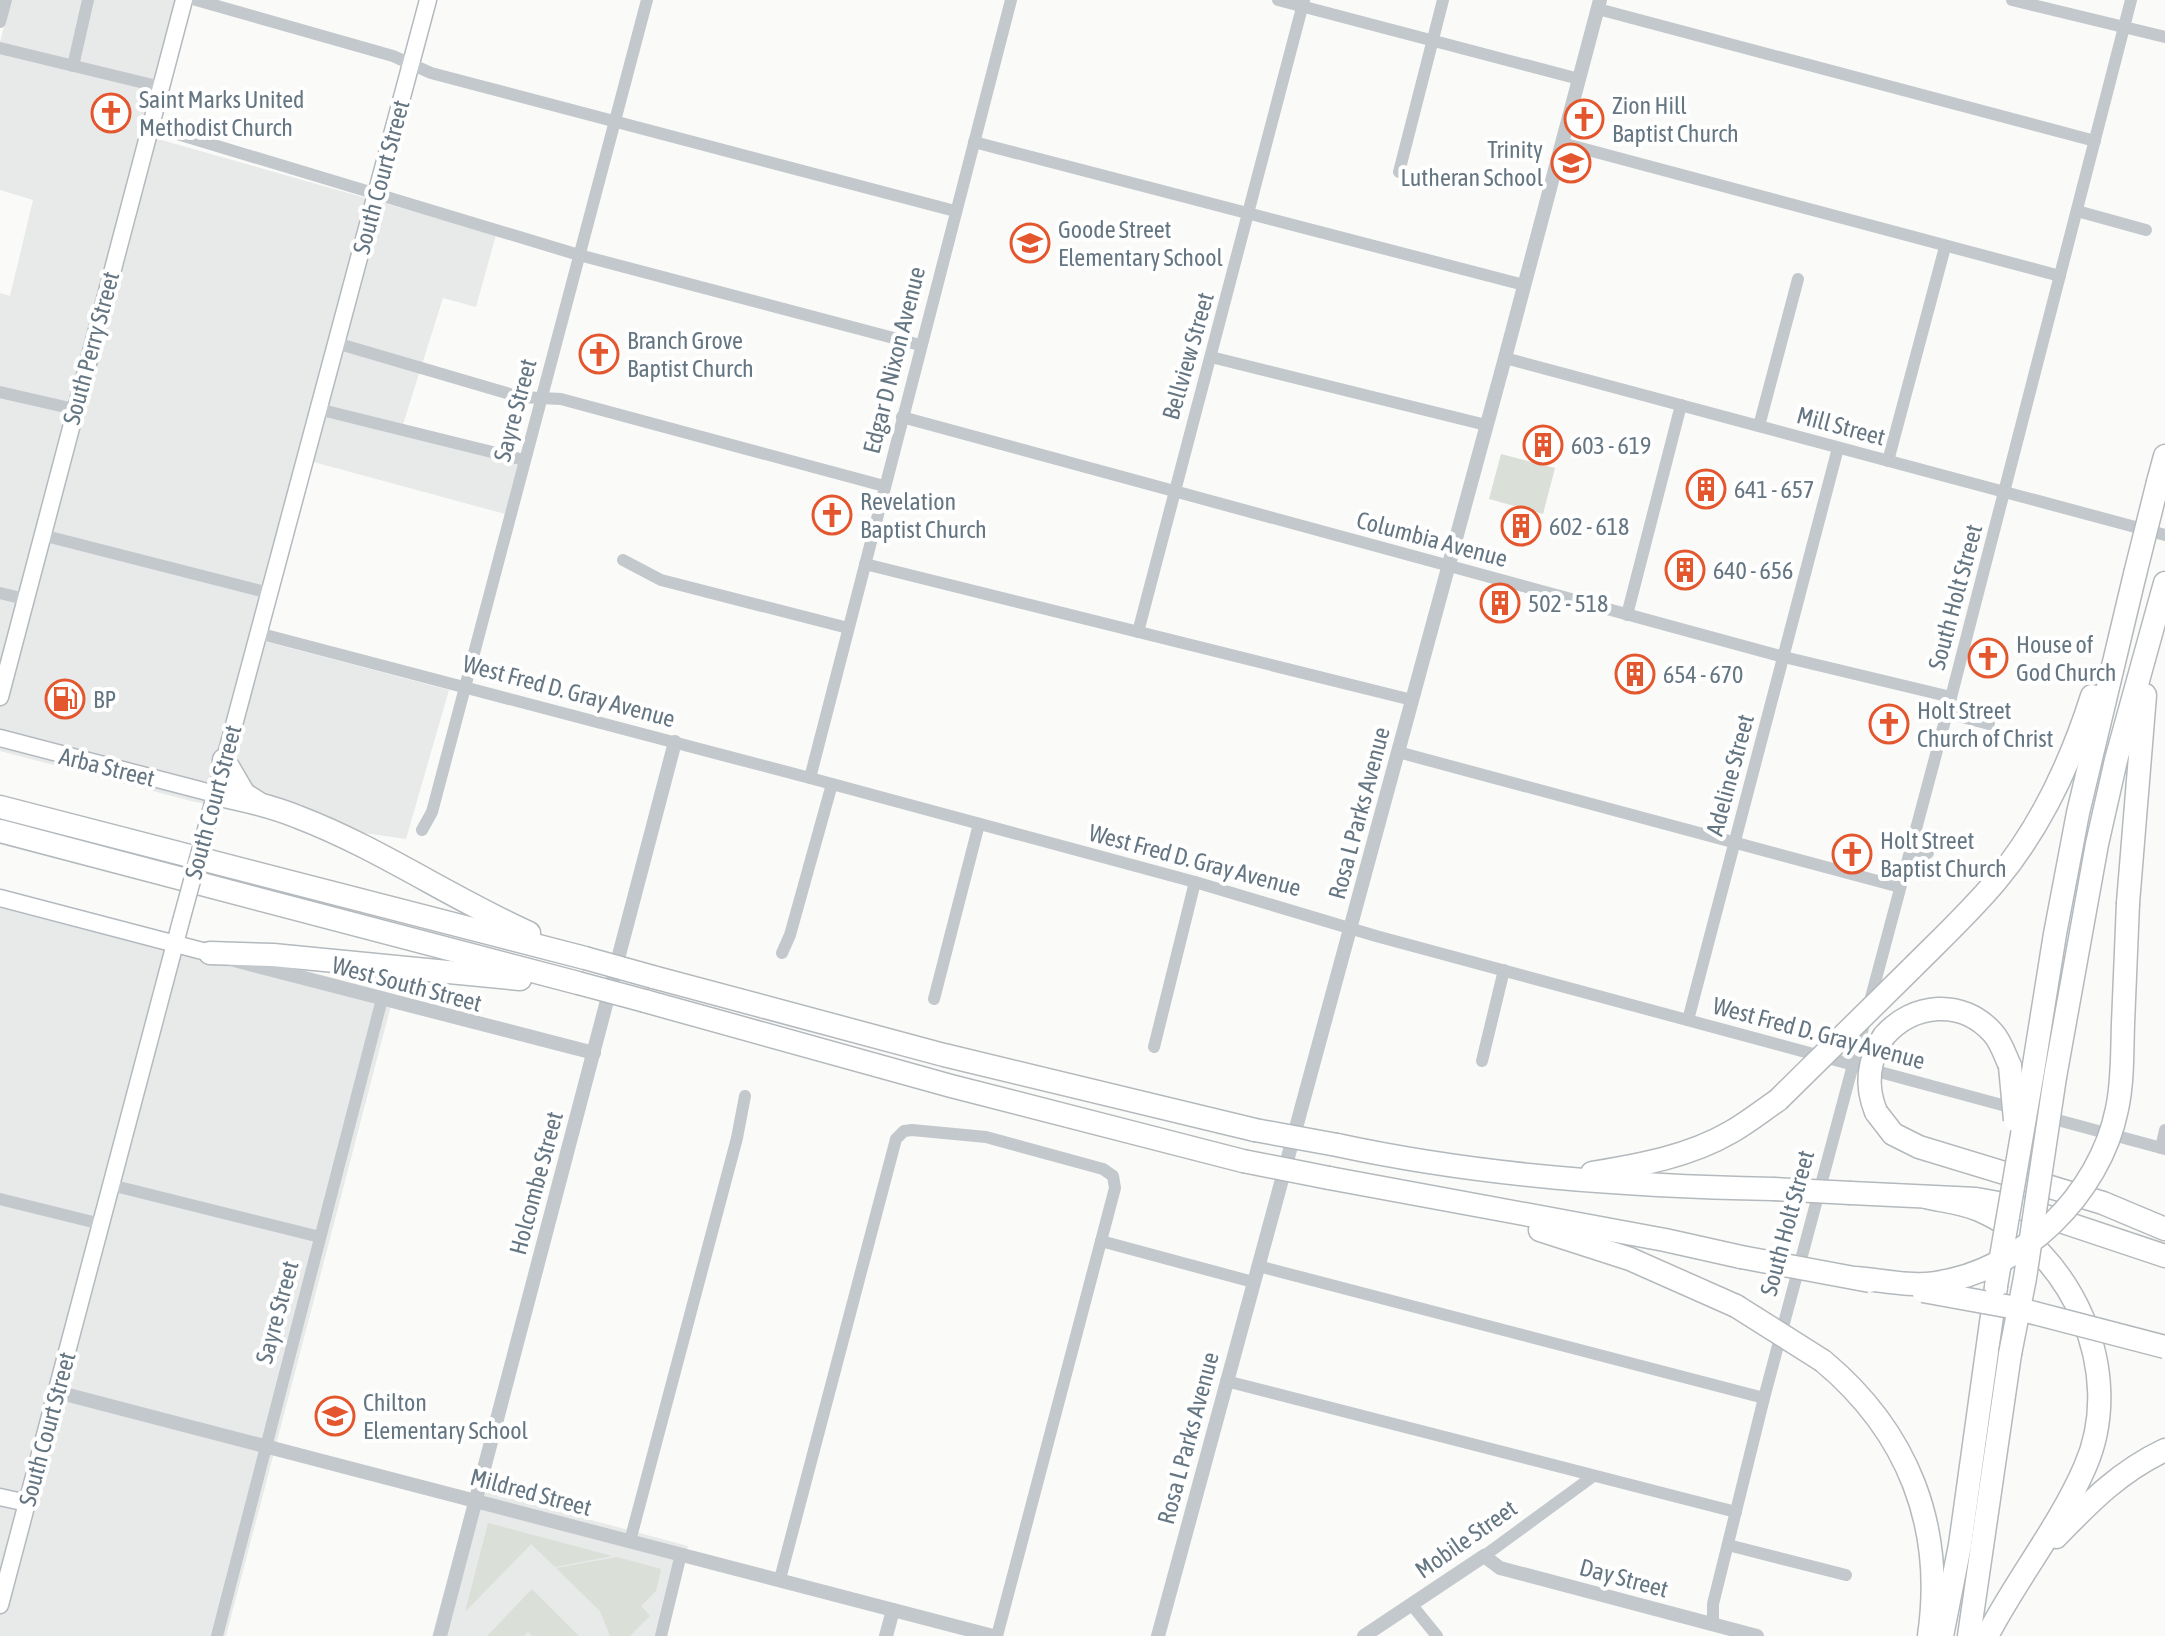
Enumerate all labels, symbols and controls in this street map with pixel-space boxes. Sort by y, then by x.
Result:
place label: Saint Marks United Methodist Church [139,86,304,141]
church icon: Saint Marks United Methodist Church [90,92,132,134]
place label: Zion Hill Baptist Church [1612,92,1739,147]
street label: South Court Street [347,97,415,257]
church icon: Zion Hill Baptist Church [1563,98,1605,140]
place label: Trinity Lutheran School [1400,136,1544,191]
school or university icon: Trinity Lutheran School [1550,142,1592,184]
place label: Goode Street Elementary School [1058,216,1224,271]
school or university icon: Goode Street Elementary School [1009,222,1051,264]
street label: Edgar D Nixon Avenue [858,264,930,456]
street label: South Perry Street [58,269,124,427]
street label: Bellview Street [1157,289,1219,423]
place label: Branch Grove Baptist Church [627,327,754,382]
church icon: Branch Grove Baptist Church [578,333,620,375]
street label: Sayre Street [488,356,542,464]
street label: Mill Street [1794,401,1888,451]
building icon: 603 - 619 [1522,424,1564,466]
place label: 603 - 619 [1571,432,1651,459]
building icon: 641 - 657 [1685,468,1727,510]
place label: 641 - 657 [1734,476,1814,503]
place label: Revelation Baptist Church [860,488,987,543]
church icon: Revelation Baptist Church [811,494,853,536]
building icon: 602 - 618 [1500,505,1542,547]
street label: Columbia Avenue [1354,506,1510,572]
place label: 602 - 618 [1549,513,1629,540]
street label: South Holt Street [1923,521,1987,673]
building icon: 640 - 656 [1664,549,1706,591]
place label: 640 - 656 [1713,557,1793,584]
building icon: 502 - 518 [1479,582,1521,624]
place label: 502 - 518 [1528,590,1608,617]
place label: House of God Church [2016,631,2116,686]
church icon: House of God Church [1967,637,2009,679]
street label: West Fred D. Gray Avenue [460,650,678,732]
building icon: 654 - 670 [1614,653,1656,695]
place label: 654 - 670 [1663,661,1743,688]
fuel station icon: BP [44,678,86,720]
place label: BP [93,686,116,713]
place label: Holt Street Church of Christ [1917,697,2054,752]
church icon: Holt Street Church of Christ [1868,703,1910,745]
street label: Adeline Street [1701,711,1759,839]
street label: South Court Street [179,722,247,882]
street label: Rosa L Parks Avenue [1323,724,1395,902]
street label: Arba Street [57,742,158,792]
street label: West Fred D. Gray Avenue [1086,819,1304,901]
place label: Holt Street Baptist Church [1880,827,2007,882]
church icon: Holt Street Baptist Church [1831,833,1873,875]
street label: West South Street [329,951,485,1017]
street label: West Fred D. Gray Avenue [1710,992,1928,1074]
street label: Holcombe Street [504,1108,568,1257]
street label: South Holt Street [1755,1147,1819,1299]
street label: Sayre Street [250,1258,304,1366]
street label: South Court Street [13,1349,81,1509]
street label: Rosa L Parks Avenue [1152,1349,1224,1527]
place label: Chilton Elementary School [363,1389,529,1444]
school or university icon: Chilton Elementary School [314,1395,356,1437]
street label: Mildred Street [467,1463,595,1521]
street label: Mobile Street [1410,1494,1522,1584]
street label: Day Street [1577,1553,1671,1603]

